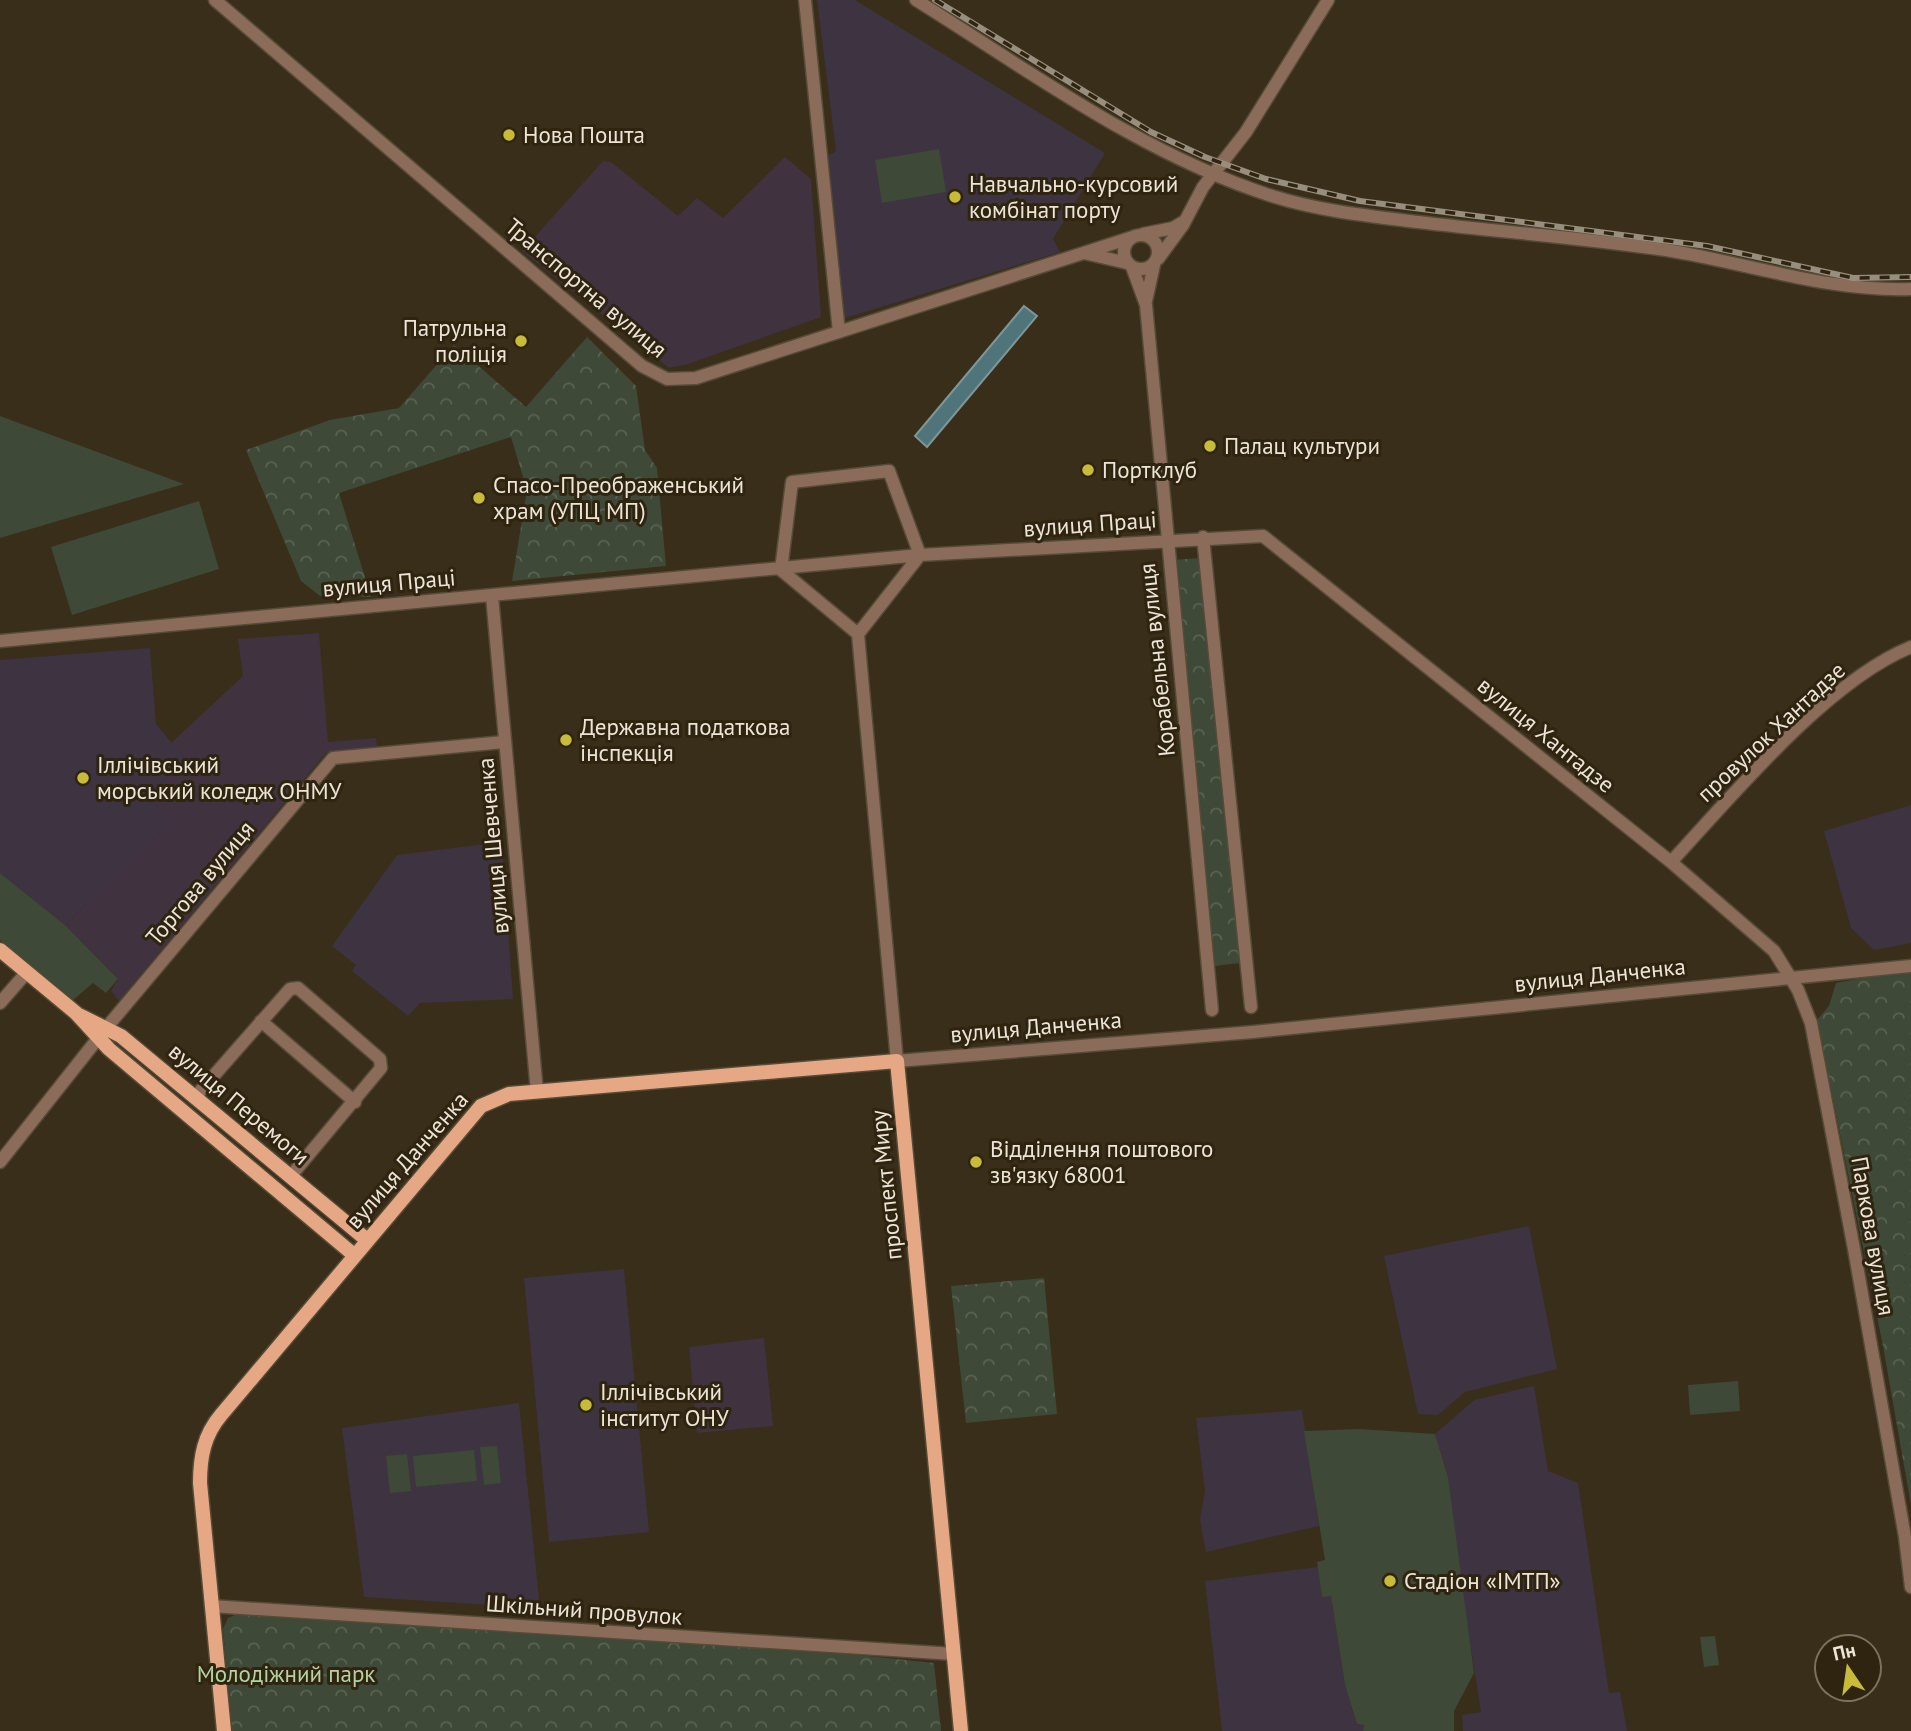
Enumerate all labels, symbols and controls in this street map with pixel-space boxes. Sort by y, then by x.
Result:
place label: Нова Пошта [523,120,645,149]
marker: Нова Пошта [501,127,517,143]
place label: Навчально-курсовий комбінат порту [969,169,1178,224]
marker: Навчально-курсовий комбінат порту [947,189,963,205]
street label: Транспортна вулиця [500,212,673,364]
place label: Патрульна поліція [403,313,507,368]
marker: Патрульна поліція [513,333,529,349]
place label: Палац культури [1224,431,1380,460]
marker: Палац культури [1202,438,1218,454]
place label: Портклуб [1102,455,1197,484]
marker: Портклуб [1080,462,1096,478]
place label: Спасо-Преображенський храм (УПЦ МП) [493,470,744,525]
marker: Спасо-Преображенський храм (УПЦ МП) [471,490,487,506]
street label: вулиця Праці [1022,504,1158,543]
street label: вулиця Праці [321,562,457,603]
street label: Корабельна вулиця [1132,562,1181,758]
street label: провулок Хантадзе [1690,655,1851,808]
street label: вулиця Хантадзе [1472,670,1621,799]
place label: Державна податкова інспекція [580,712,790,767]
marker: Державна податкова інспекція [558,732,574,748]
place label: Іллічівський морський коледж ОНМУ [97,750,342,805]
street label: вулиця Шевченка [470,757,515,935]
marker: Іллічівський морський коледж ОНМУ [75,770,91,786]
street label: Торгова вулиця [139,815,260,951]
street label: вулиця Данченка [1513,951,1687,998]
street label: вулиця Данченка [949,1005,1123,1048]
street label: вулиця Перемоги [163,1036,316,1171]
street label: вулиця Данченка [339,1085,474,1234]
street label: проспект Миру [863,1108,908,1261]
place label: Відділення поштового зв'язку 68001 [990,1134,1213,1189]
marker: Відділення поштового зв'язку 68001 [968,1154,984,1170]
street label: Паркова вулиця [1845,1154,1902,1318]
place label: Іллічівський інститут ОНУ [600,1377,729,1432]
marker: Іллічівський інститут ОНУ [578,1397,594,1413]
place label: Стадіон «ІМТП» [1404,1566,1561,1595]
marker: Стадіон «ІМТП» [1382,1573,1398,1589]
street label: Шкільний провулок [485,1588,683,1631]
north arrow [1813,1633,1883,1703]
text: Пн [1831,1637,1858,1666]
park label: Молодіжний парк [197,1659,375,1688]

